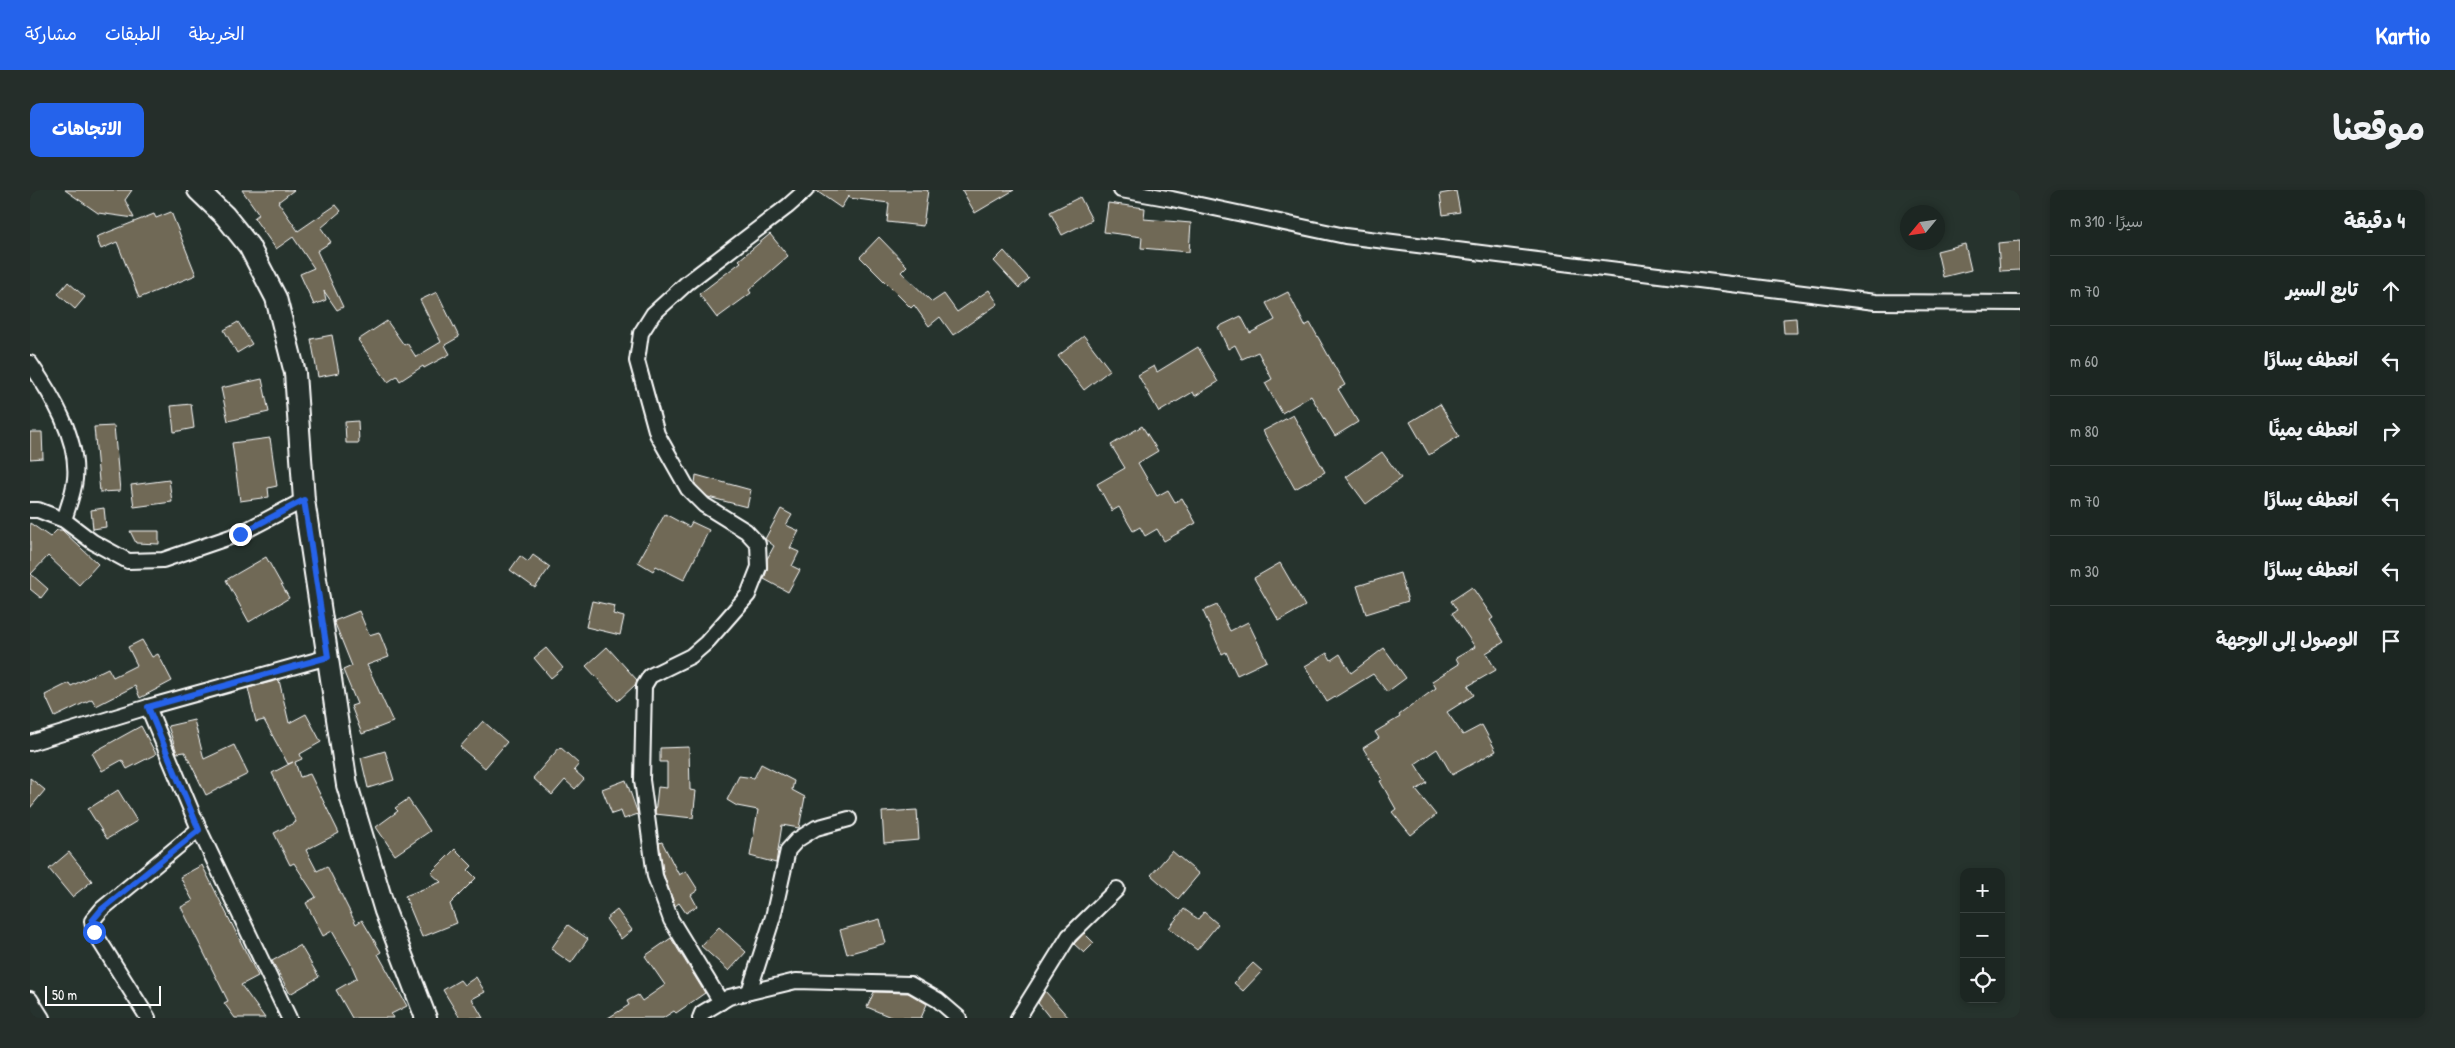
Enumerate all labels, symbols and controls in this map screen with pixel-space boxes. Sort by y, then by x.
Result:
text: Kartio [2375,19,2430,51]
text: مشاركة [25,21,77,46]
text: الطبقات [105,21,161,46]
text: الخريطة [189,21,245,46]
button: الاتجاهات [30,103,144,157]
text: موقعنا [2332,104,2425,151]
north arrow [1900,205,1945,250]
text: 4 دقيقة [2344,206,2405,235]
text: سيرًا · 310 m [2070,210,2143,232]
text: تابع السير [2286,276,2358,302]
icon: ahead [2377,277,2405,305]
text: 70 m [2070,280,2100,302]
text: انعطف يسارًا [2264,346,2358,372]
icon: left [2377,347,2405,375]
text: 60 m [2070,350,2098,372]
text: انعطف يمينًا [2269,416,2358,442]
icon: right [2377,417,2405,445]
text: 80 m [2070,420,2099,442]
text: انعطف يسارًا [2264,486,2358,512]
icon: left [2377,487,2405,515]
text: 70 m [2070,490,2100,512]
route end [229,523,252,546]
text: انعطف يسارًا [2264,556,2358,582]
icon: left [2377,557,2405,585]
text: 30 m [2070,560,2099,582]
text: الوصول إلى الوجهة [2216,626,2358,652]
icon: arrive [2377,627,2405,655]
map controls [1960,868,2005,1003]
button: + [1960,868,2005,913]
button: − [1960,913,2005,958]
route start [83,921,106,944]
button: locate [1960,958,2005,1003]
scale bar [45,983,161,1006]
text: 50 m [52,985,77,1004]

